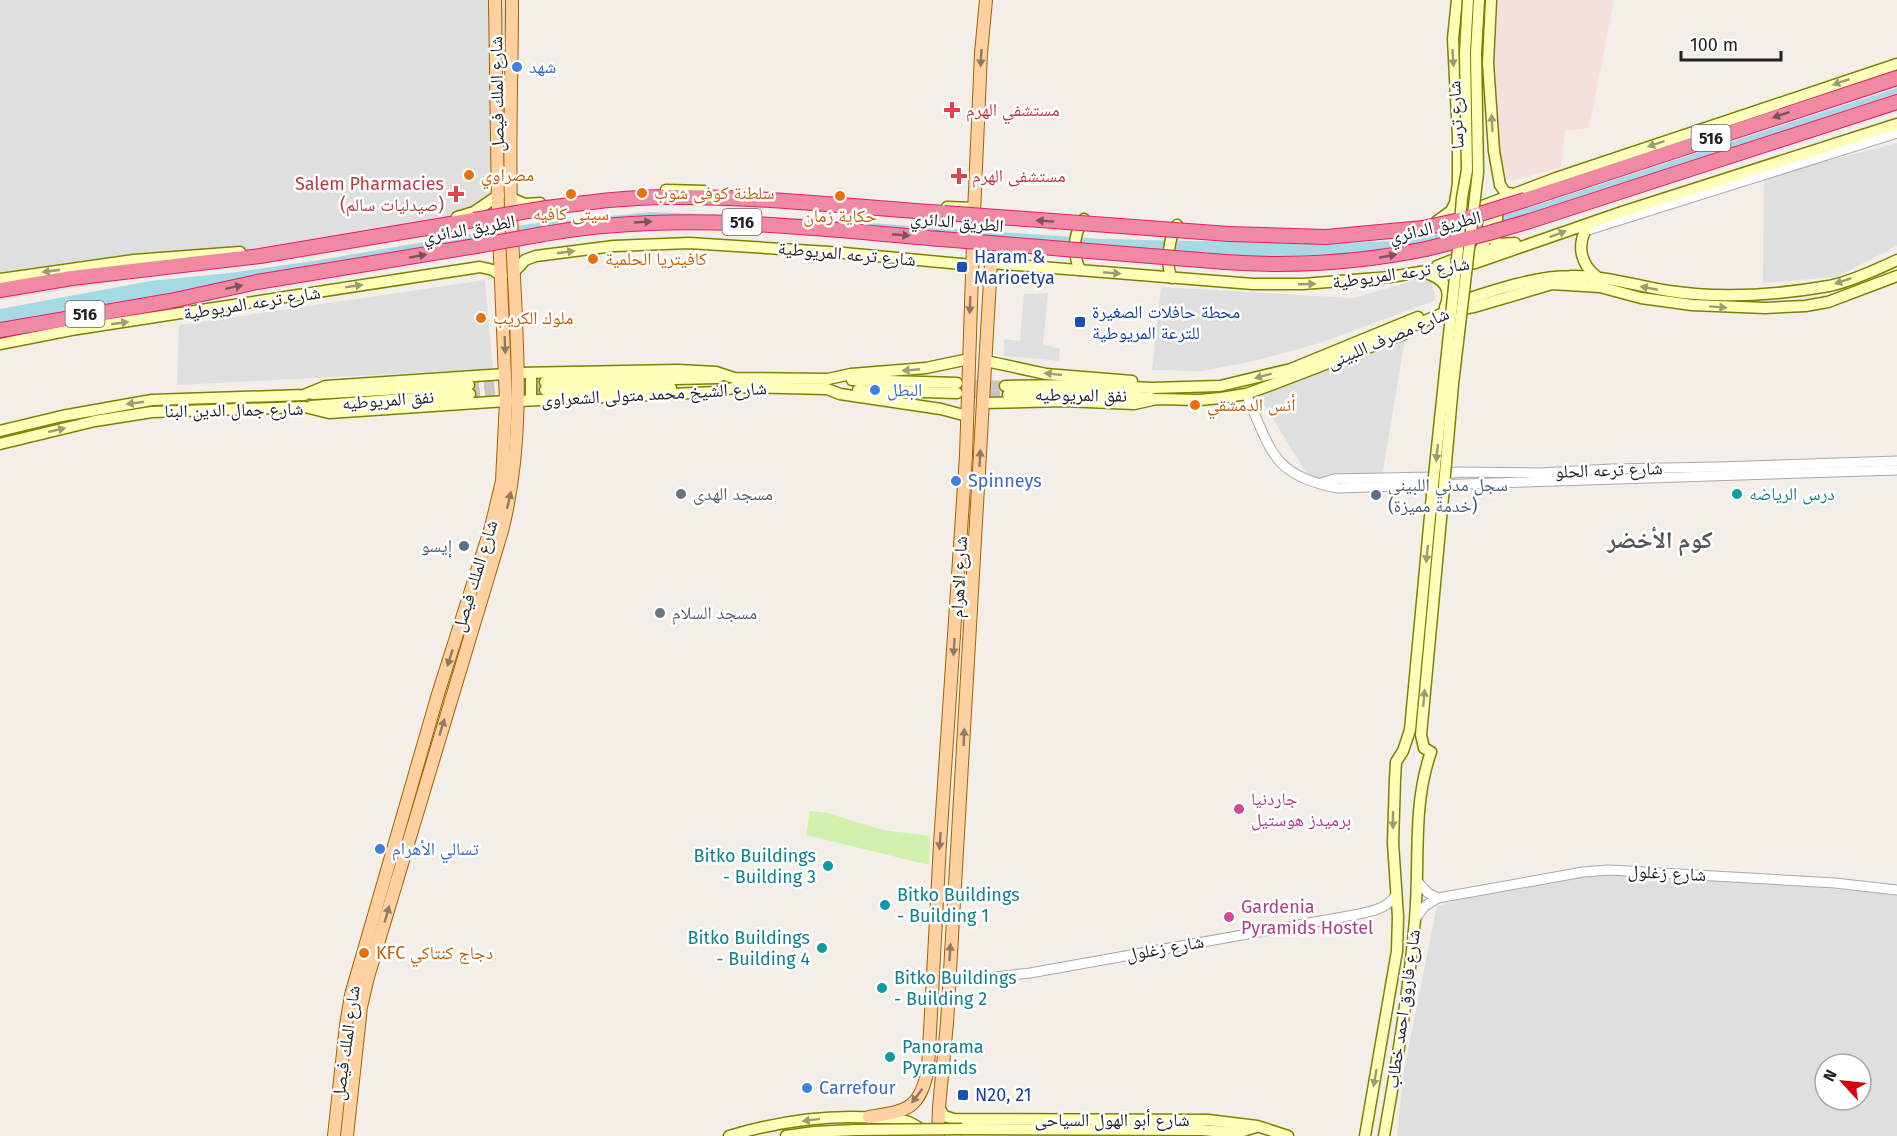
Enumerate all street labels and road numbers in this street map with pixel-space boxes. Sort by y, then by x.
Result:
street label: شارع الملك فيصل [485,36,509,152]
street label: شارع ترسا [1443,80,1469,150]
road number: 516 [1692,125,1730,151]
street label: الطريق الدائري [1387,206,1484,252]
street label: الطريق الدائري [909,207,1005,241]
road number: 516 [722,209,762,235]
street label: الطريق الدائري [421,210,518,251]
street label: شارع ترعه المريوطية [777,237,917,271]
street label: شارع ترعه المريوطية [1331,252,1471,294]
street label: شارع ترعه المريوطية [182,281,322,325]
road number: 516 [66,301,104,327]
street label: شارع مصرف اللبينى [1324,302,1452,374]
street label: شارع الشيخ محمد متولى الشعراوى [541,377,767,412]
street label: نفق المريوطيه [1035,383,1127,407]
street label: نفق المريوطيه [341,386,435,414]
street label: شارع جمال الدين البنا [164,398,304,422]
street label: شارع ترعه الحلو [1555,457,1663,483]
street label: شارع الملك فيصل [448,517,502,635]
street label: شارع الاهرام [946,535,973,619]
street label: شارع زغلول [1627,860,1707,886]
street label: شارع فاروق احمد خطاب [1381,928,1425,1090]
street label: شارع زغلول [1124,930,1206,966]
street label: شارع الملك فيصل [327,984,365,1102]
street label: شارع أبو الهول السياحى [1034,1109,1190,1131]

